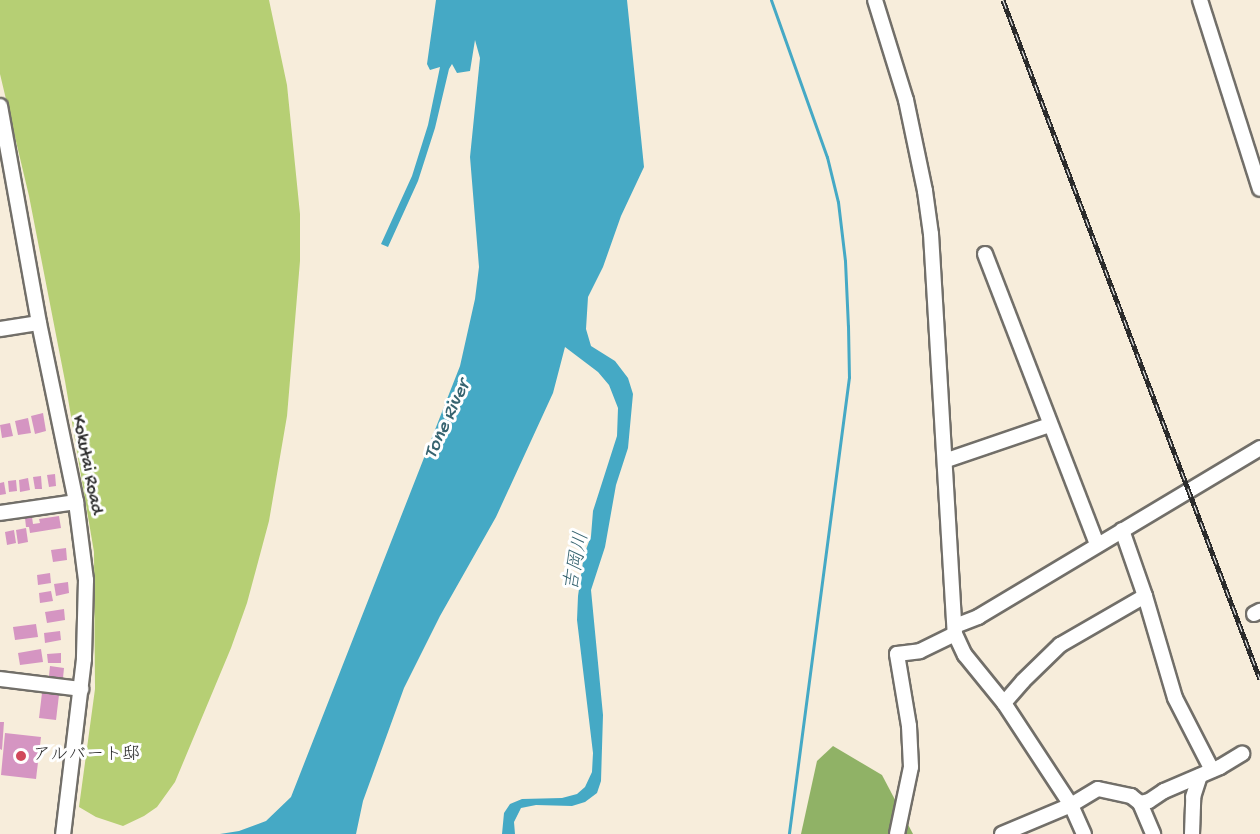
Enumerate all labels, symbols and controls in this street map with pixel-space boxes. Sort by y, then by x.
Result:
water label: Tone River [419,377,477,463]
street label: Kokutai Road [66,414,106,516]
water label: 吉岡川 [560,530,596,594]
place label: アルバート邸 [33,745,141,767]
marker: アルバート邸 [14,749,28,763]

